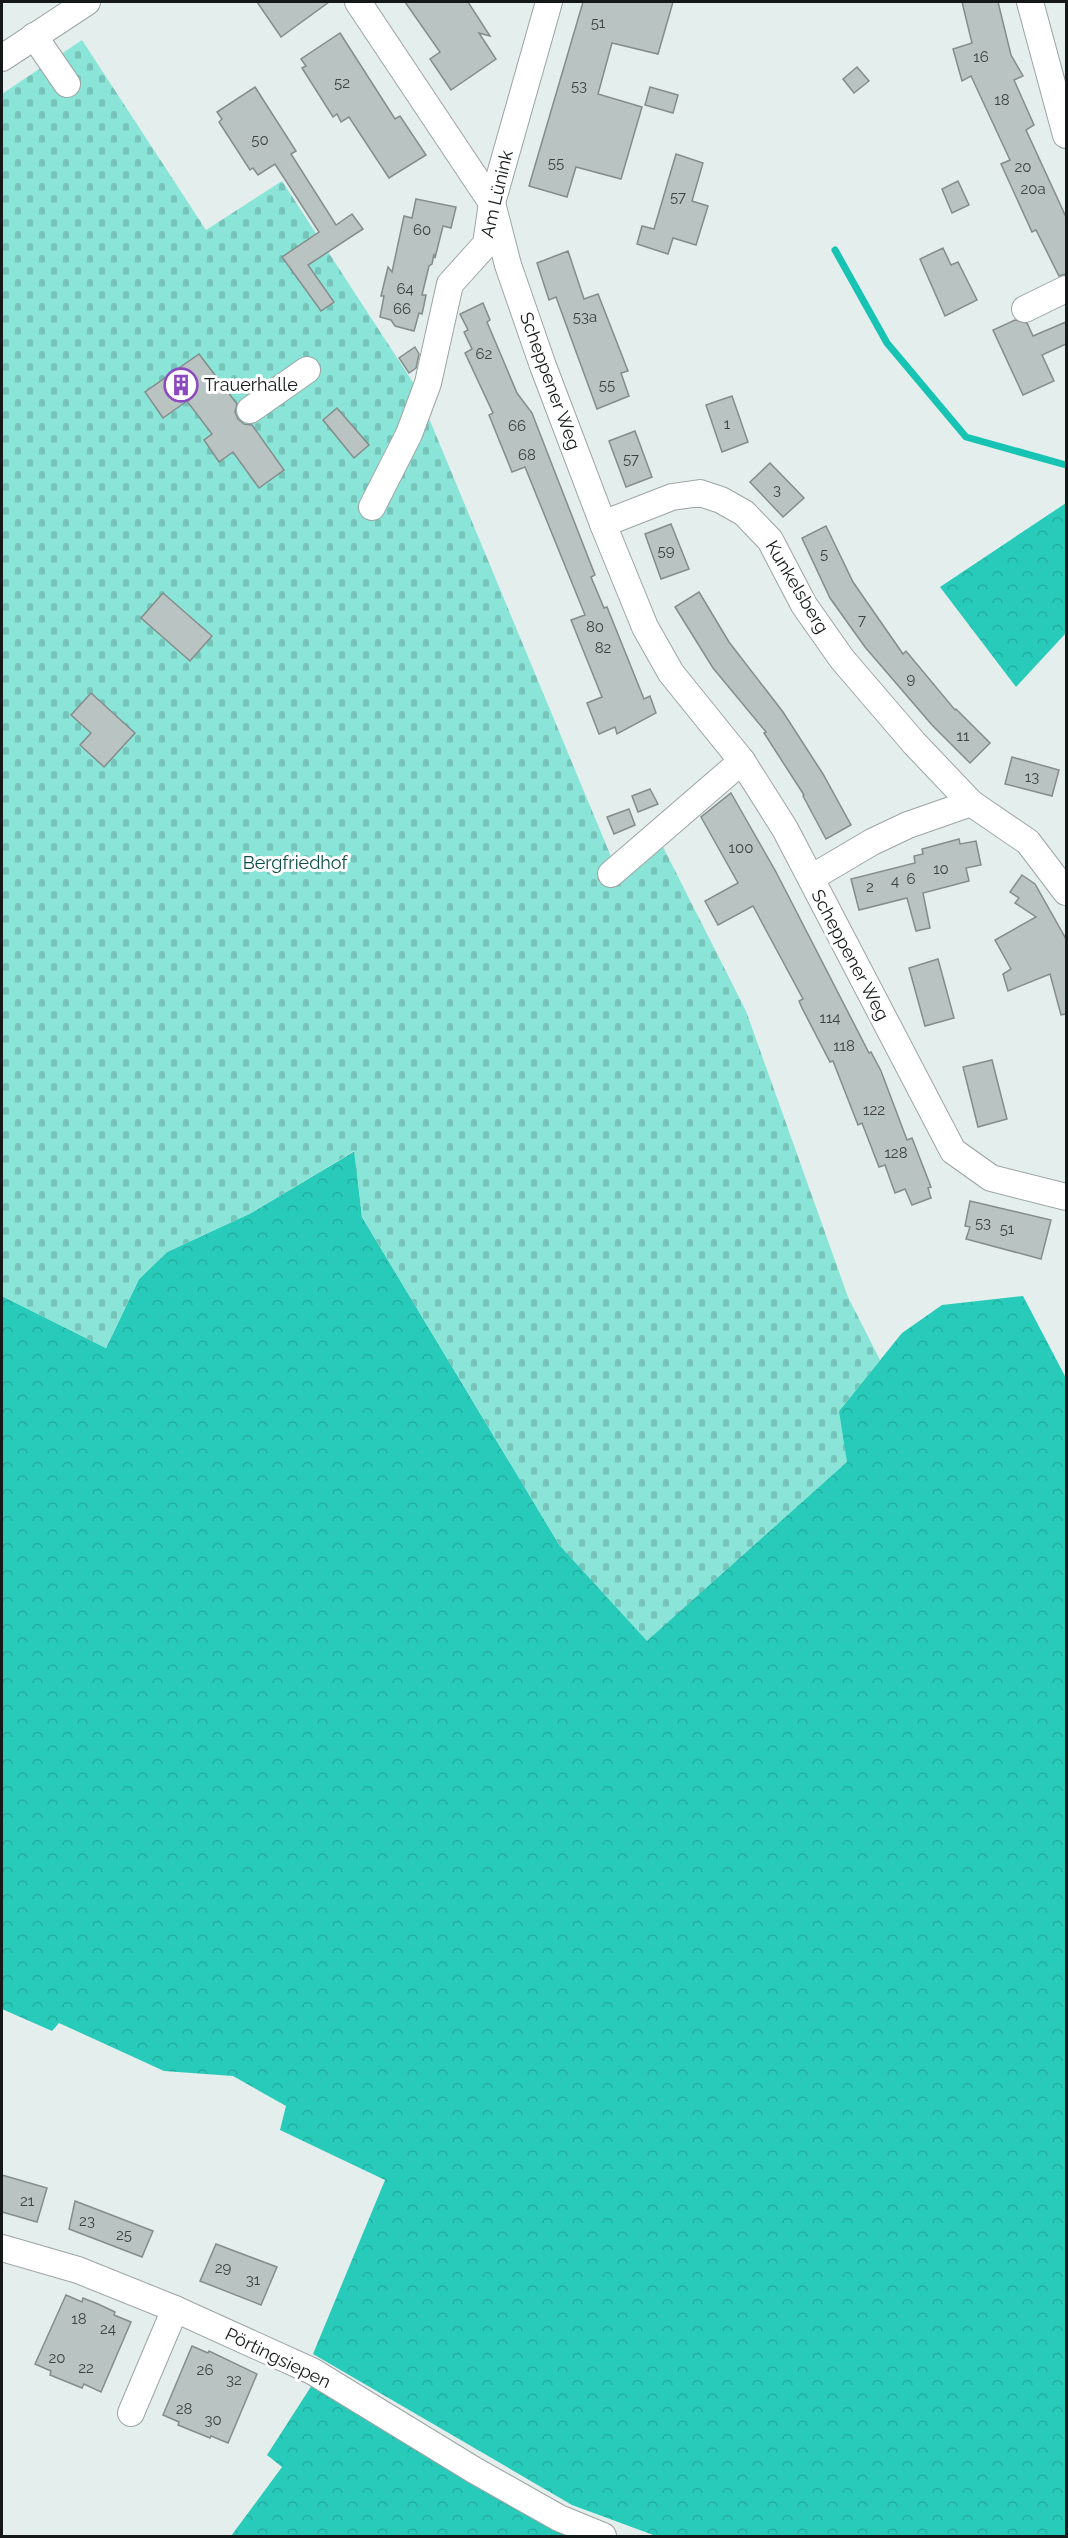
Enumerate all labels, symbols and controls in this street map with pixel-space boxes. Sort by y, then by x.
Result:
house number: 51 [591,14,606,32]
house number: 16 [973,48,989,66]
house number: 52 [334,74,350,92]
house number: 53 [571,77,587,95]
house number: 18 [994,91,1010,109]
house number: 50 [251,131,269,149]
street label: Am Lünink [476,148,517,240]
house number: 55 [548,154,564,172]
house number: 20 [1015,158,1032,176]
house number: 20a [1020,180,1046,198]
house number: 57 [670,188,686,206]
house number: 60 [413,221,431,239]
house number: 64 [396,280,414,298]
house number: 66 [393,300,411,318]
house number: 53a [573,308,597,326]
street label: Scheppener Weg [516,309,585,452]
house number: 62 [476,345,493,363]
building icon: Trauerhalle [163,367,199,403]
place label: Trauerhalle [204,374,298,395]
house number: 55 [599,376,615,394]
house number: 1 [724,415,731,433]
house number: 66 [508,417,526,435]
house number: 68 [518,446,536,464]
house number: 57 [623,450,639,468]
house number: 3 [773,481,781,499]
street label: Kunkelsberg [762,537,833,637]
house number: 59 [658,542,675,560]
house number: 5 [820,545,828,563]
house number: 7 [858,611,866,629]
house number: 80 [586,618,604,636]
house number: 82 [595,639,612,657]
house number: 9 [907,670,916,688]
house number: 11 [957,727,970,745]
house number: 13 [1025,768,1039,786]
house number: 100 [729,839,753,857]
park label: Bergfriedhof [243,852,348,873]
house number: 10 [933,860,949,878]
house number: 6 [906,870,916,888]
house number: 4 [891,872,899,890]
house number: 2 [866,878,874,896]
street label: Scheppener Weg [807,886,894,1024]
house number: 114 [819,1009,841,1027]
house number: 118 [833,1037,855,1055]
house number: 122 [863,1101,885,1119]
house number: 128 [884,1144,908,1162]
house number: 53 [975,1214,991,1232]
house number: 51 [1000,1220,1015,1238]
house number: 21 [20,2192,35,2210]
house number: 23 [79,2212,95,2230]
house number: 25 [116,2226,132,2244]
house number: 29 [215,2259,232,2277]
house number: 31 [246,2271,261,2289]
house number: 18 [71,2310,87,2328]
house number: 24 [100,2320,116,2338]
street label: Pörtingsiepen [222,2323,334,2392]
house number: 20 [49,2349,66,2367]
house number: 22 [78,2359,94,2377]
house number: 26 [197,2361,213,2379]
house number: 32 [226,2371,242,2389]
house number: 28 [176,2400,192,2418]
house number: 30 [204,2411,222,2429]

